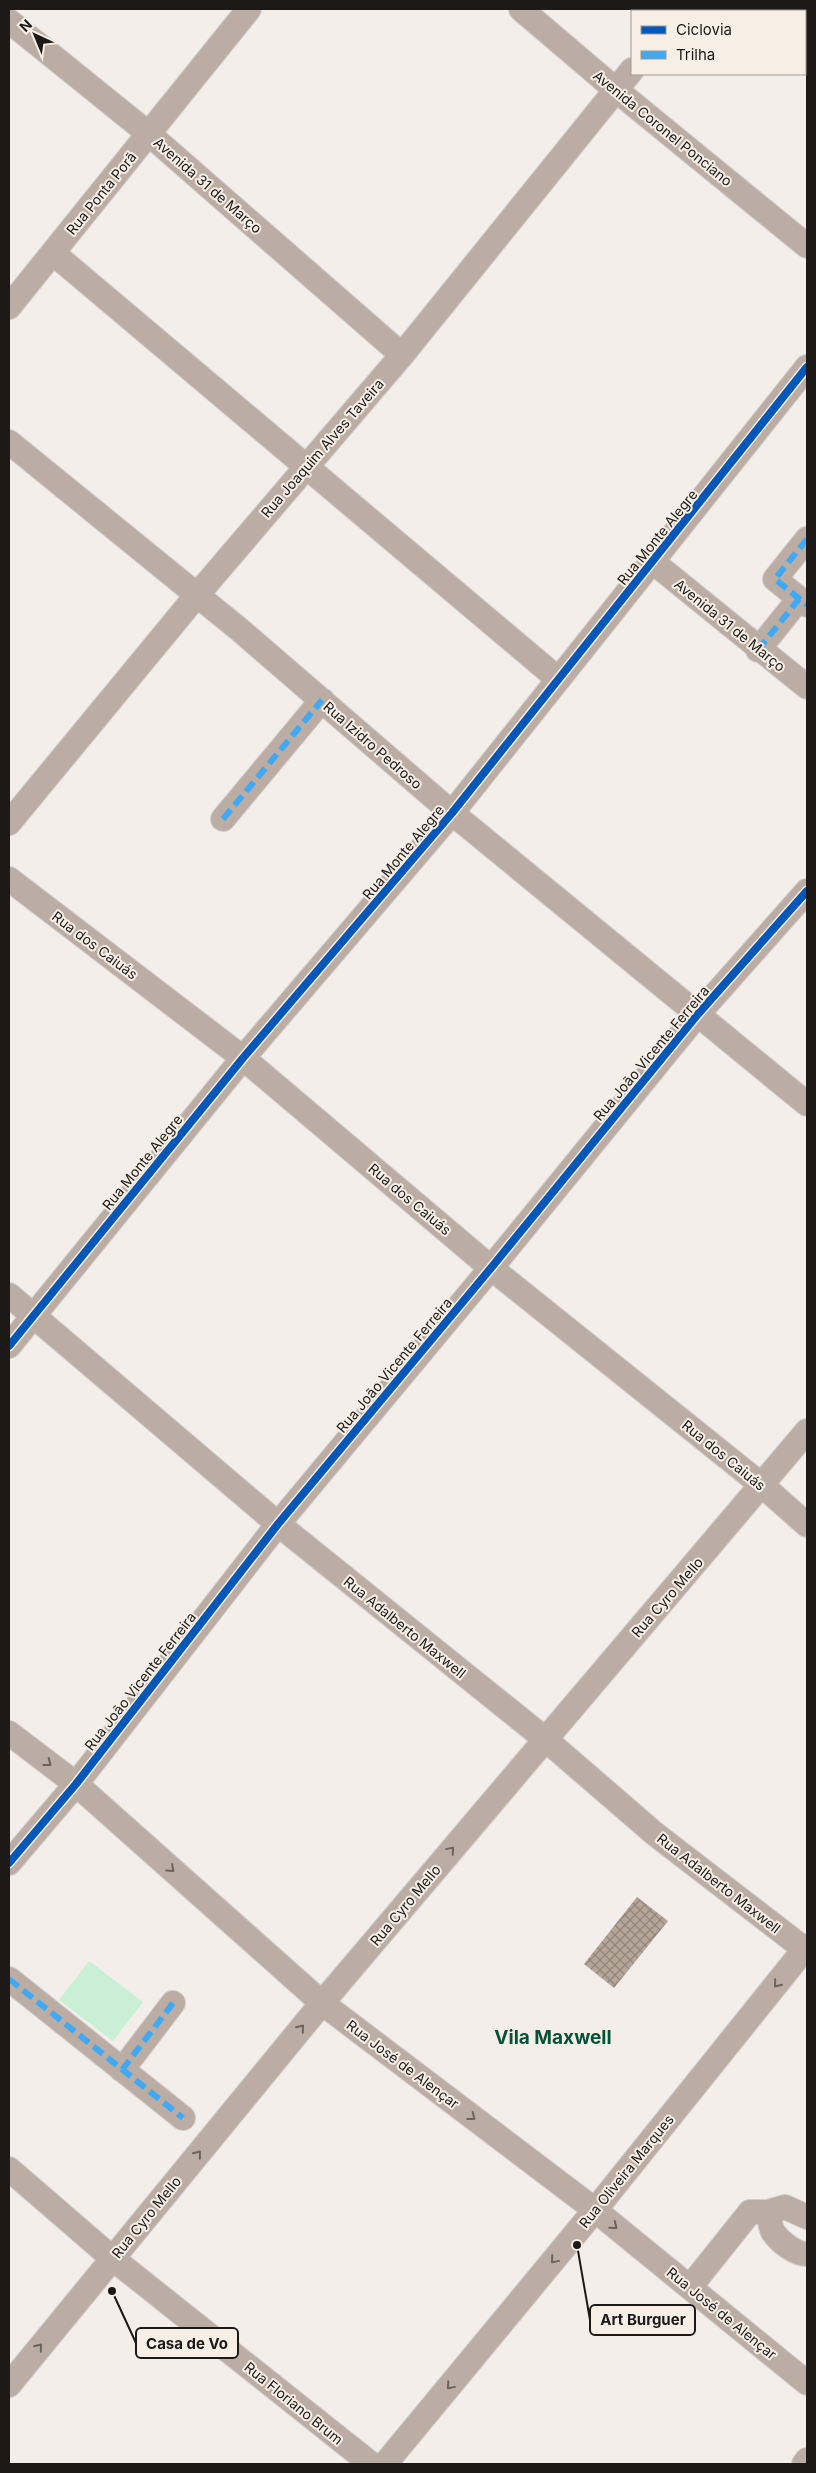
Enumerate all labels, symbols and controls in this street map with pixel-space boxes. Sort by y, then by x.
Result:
north arrow [10,10,60,60]
legend [631,10,806,75]
text: N [16,15,35,35]
text: Ciclovia [676,20,732,39]
text: Trilha [676,45,715,64]
street label: Avenida Coronel Ponciano [590,67,736,189]
street label: Avenida 31 de Março [151,134,265,236]
street label: Rua Ponta Porã [62,148,140,238]
street label: Rua Joaquim Alves Taveira [257,375,387,521]
street label: Rua Monte Alegre [613,486,701,588]
street label: Avenida 31 de Março [671,575,789,675]
street label: Rua Izidro Pedroso [320,698,426,792]
street label: Rua Monte Alegre [359,801,447,903]
street label: Rua dos Caiuás [49,907,141,983]
street label: Rua João Vicente Ferreira [590,982,712,1124]
street label: Rua Monte Alegre [98,1111,186,1213]
street label: Rua dos Caiuás [365,1160,455,1238]
street label: Rua João Vicente Ferreira [333,1294,455,1436]
street label: Rua dos Caiuás [679,1416,769,1494]
street label: Rua Cyro Mello [628,1553,706,1641]
street label: Rua Adalberto Maxwell [341,1573,469,1681]
street label: Rua João Vicente Ferreira [81,1608,199,1754]
one-way arrow [42,1757,52,1766]
street label: Rua Adalberto Maxwell [654,1830,784,1936]
one-way arrow [445,1847,454,1856]
street label: Rua Cyro Mello [366,1861,444,1949]
one-way arrow [165,1863,174,1872]
one-way arrow [774,1978,782,1987]
street label: Rua José de Alençar [343,2016,463,2112]
one-way arrow [295,2025,304,2034]
district label: Vila Maxwell [494,2026,612,2049]
one-way arrow [466,2111,475,2119]
street label: Rua Oliveira Marques [575,2111,677,2231]
one-way arrow [192,2151,200,2160]
street label: Rua Cyro Mello [108,2173,184,2261]
one-way arrow [609,2220,618,2229]
one-way arrow [550,2255,559,2264]
street label: Rua José de Alençar [664,2263,780,2363]
callout: Art Burguer [590,2305,695,2335]
text: Art Burguer [600,2310,686,2329]
callout: Casa de Vo [136,2328,238,2358]
text: Casa de Vo [146,2334,228,2353]
one-way arrow [34,2344,43,2353]
street label: Rua Floriano Brum [241,2358,347,2448]
one-way arrow [447,2380,456,2389]

